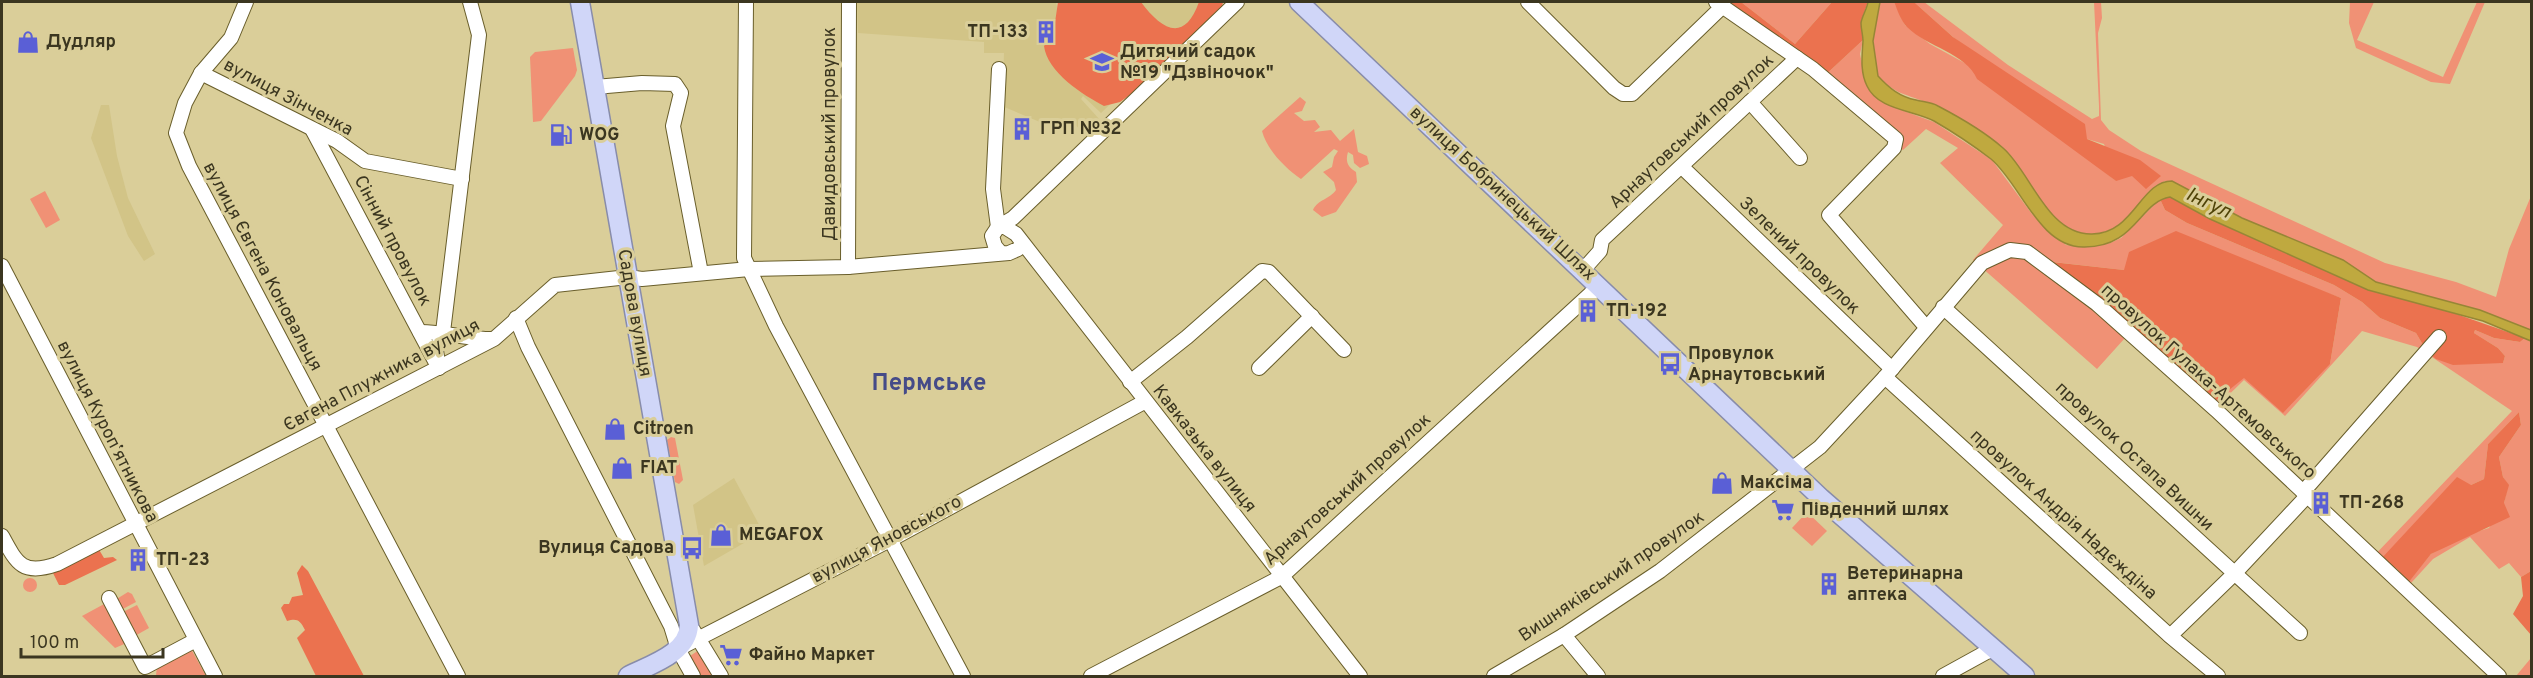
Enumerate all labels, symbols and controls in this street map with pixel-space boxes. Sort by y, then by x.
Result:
building icon: ТП-133 [1033,19,1059,45]
place label: ТП-133 [967,21,1028,44]
street label: Давидовський провулок [819,27,842,241]
shop icon: Дудляр [15,29,41,55]
place label: Дудляр [46,31,116,54]
place label: Дитячий садок №19 "Дзвіночок" [1120,41,1274,85]
school or university icon: Дитячий садок №19 "Дзвіночок" [1089,49,1115,75]
street label: Арнаутовський провулок [1605,50,1779,214]
street label: вулиця Зінченка [219,54,357,142]
street label: вулиця Бобринецький Шлях [1404,102,1600,286]
building icon: ГРП №32 [1009,116,1035,142]
place label: ГРП №32 [1040,118,1122,141]
fuel station icon: WOG [548,122,574,148]
place label: WOG [579,124,620,147]
street label: вулиця Євгена Коновальця [197,158,327,376]
street label: Сінний провулок [348,172,436,310]
water label: Інгул [2181,182,2235,226]
street label: Зелений провулок [1733,192,1865,320]
street label: Садова вулиця [611,247,657,379]
street label: провулок Гулака-Артемовського [2096,279,2320,485]
building icon: ТП-192 [1575,298,1601,324]
place label: ТП-192 [1606,300,1667,323]
street label: Євгена Плужника вулиця [280,314,484,438]
street label: вулиця Куропʼятникова [51,337,163,527]
place label: Провулок Арнаутовський [1688,343,1825,387]
bus stop icon: Провулок Арнаутовський [1657,351,1683,377]
district label: Пермське [872,369,986,399]
street label: провулок Остапа Вишни [2050,377,2218,537]
street label: Кавказька вулиця [1147,380,1261,518]
street label: Арнаутовський провулок [1260,409,1436,571]
shop icon: Citroen [602,416,628,442]
place label: Citroen [633,418,694,441]
street label: провулок Андрія Надєждіна [1965,425,2161,605]
shop icon: FIAT [609,455,635,481]
place label: FIAT [640,457,677,480]
shop icon: Максіма [1709,470,1735,496]
place label: Максіма [1740,472,1812,495]
building icon: ТП-268 [2308,490,2334,516]
street label: вулиця Яновського [808,491,966,589]
place label: ТП-268 [2339,492,2404,515]
supermarket icon: Південний шлях [1770,497,1796,523]
place label: Південний шлях [1801,499,1949,522]
street label: Вишняківський провулок [1515,506,1709,648]
shop icon: MEGAFOX [708,522,734,548]
place label: MEGAFOX [739,524,824,547]
bus stop icon: Вулиця Садова [679,535,705,561]
place label: Вулиця Садова [538,537,674,560]
building icon: ТП-23 [125,547,151,573]
place label: ТП-23 [156,549,210,572]
place label: Ветеринарна аптека [1847,563,1963,607]
building icon: Ветеринарна аптека [1816,571,1842,597]
scale bar [21,621,164,659]
text: 100 m [30,632,79,655]
supermarket icon: Файно Маркет [718,642,744,668]
place label: Файно Маркет [749,644,875,667]

